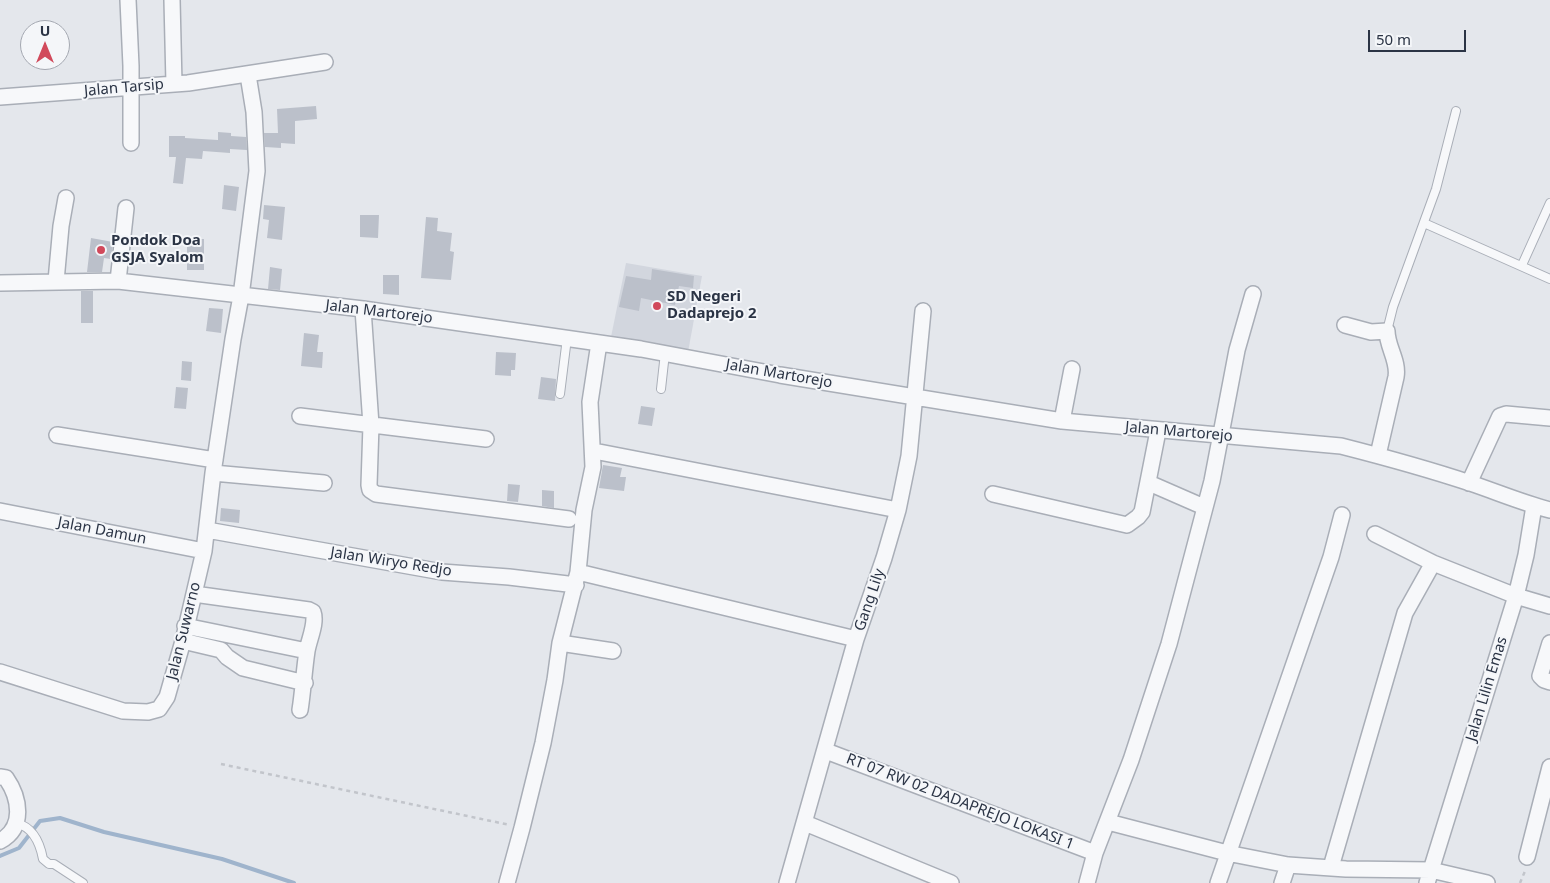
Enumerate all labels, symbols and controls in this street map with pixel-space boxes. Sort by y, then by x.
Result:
north arrow [20,20,70,70]
scale bar [1370,20,1468,52]
text: U [40,21,50,40]
text: 50 m [1376,29,1411,49]
street label: Jalan Tarsip [83,76,165,100]
place label: Pondok Doa GSJA Syalom [111,232,204,267]
marker: Pondok Doa GSJA Syalom [95,244,107,256]
place label: SD Negeri Dadaprejo 2 [667,288,757,323]
street label: Jalan Martorejo [324,296,434,328]
marker: SD Negeri Dadaprejo 2 [651,300,663,312]
street label: Jalan Martorejo [724,356,834,392]
street label: Jalan Martorejo [1124,418,1234,446]
street label: Jalan Damun [56,514,148,548]
street label: Jalan Wiryo Redjo [329,544,453,580]
street label: Gang Lily [851,566,889,634]
street label: Jalan Suwarno [163,580,205,682]
street label: Jalan Lilin Emas [1463,634,1511,744]
street label: RT 07 RW 02 DADAPREJO LOKASI 1 [844,750,1076,854]

